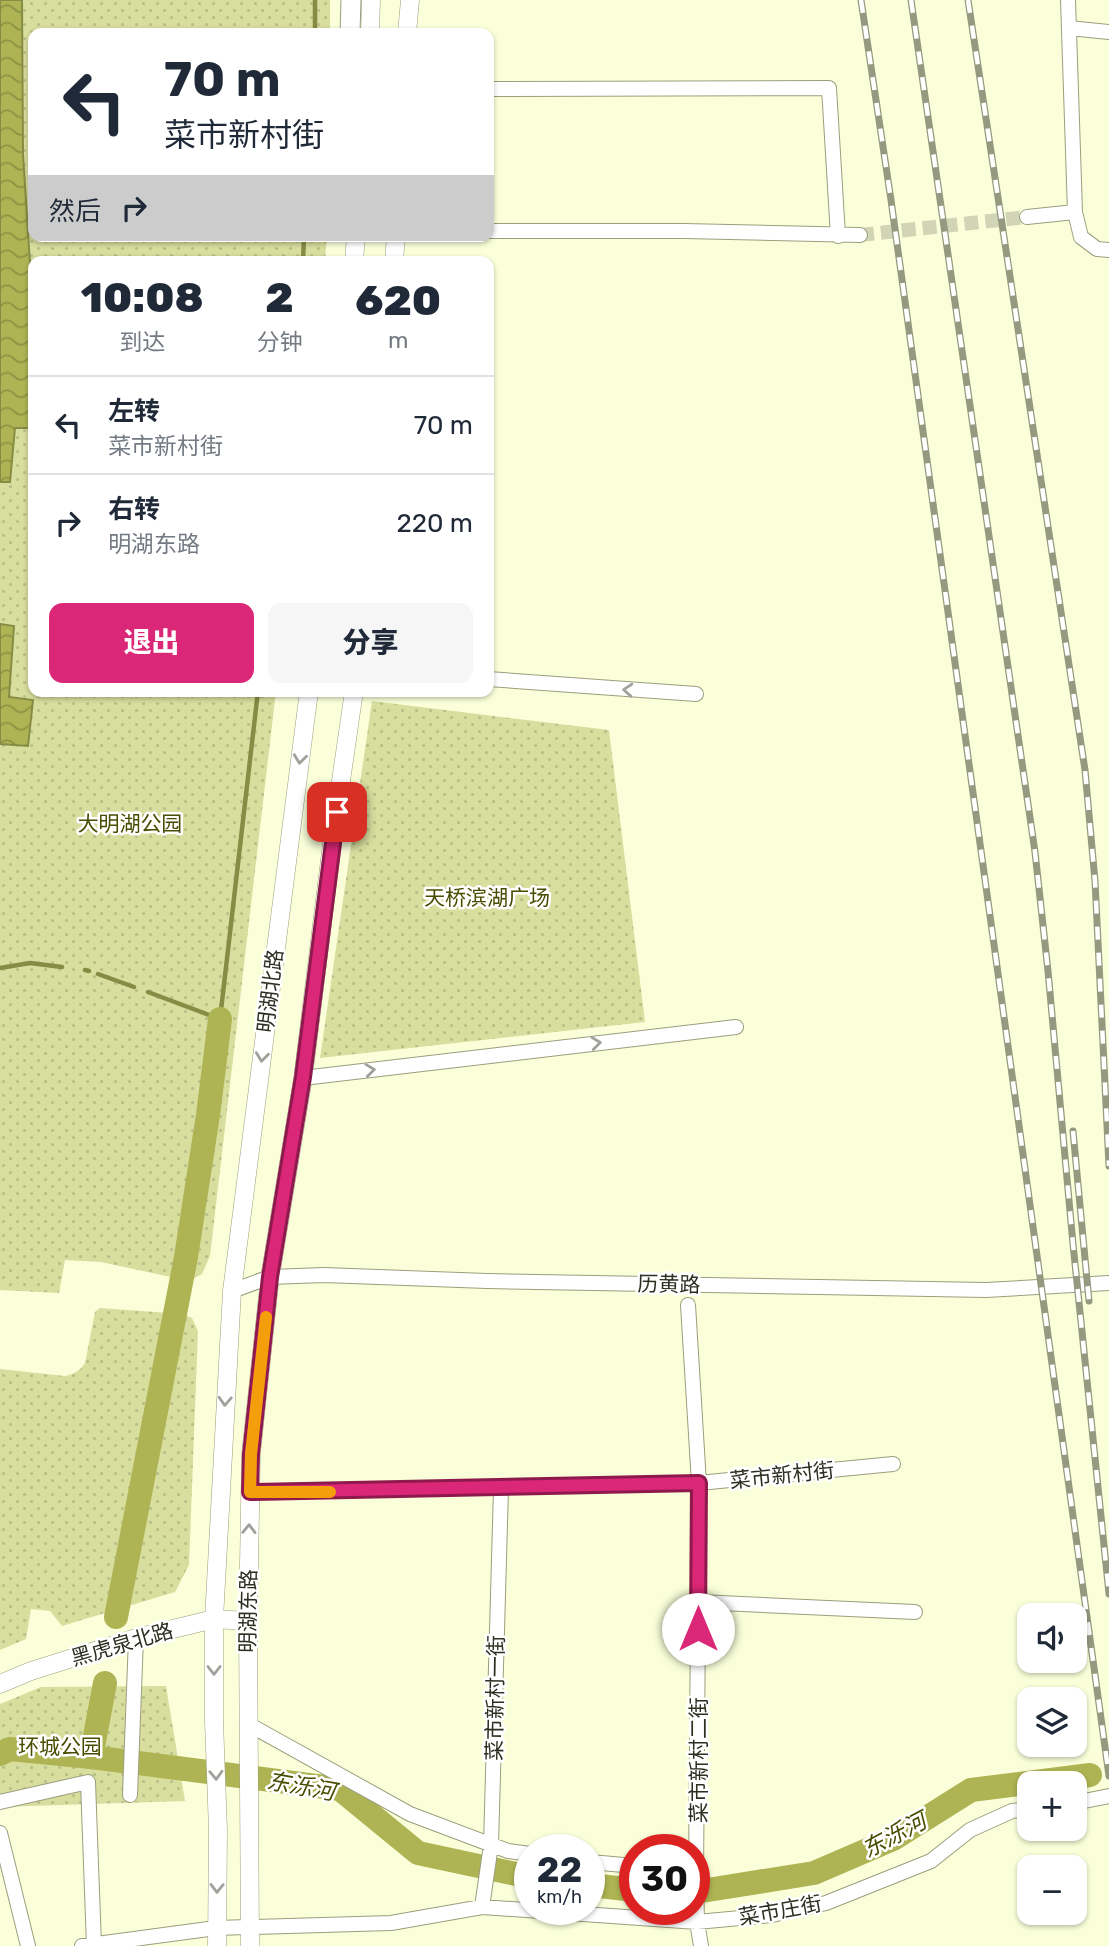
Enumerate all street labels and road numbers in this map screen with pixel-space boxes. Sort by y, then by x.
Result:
street label: 明湖北路 [252,948,288,1034]
street label: 历黄路 [637,1271,701,1297]
street label: 菜市新村街 [728,1457,836,1493]
street label: 明湖东路 [235,1569,261,1653]
street label: 黑虎泉北路 [68,1618,176,1670]
street label: 菜市新村一街 [481,1635,509,1761]
street label: 菜市新村二街 [686,1697,711,1823]
street label: 菜市庄街 [736,1890,824,1930]

